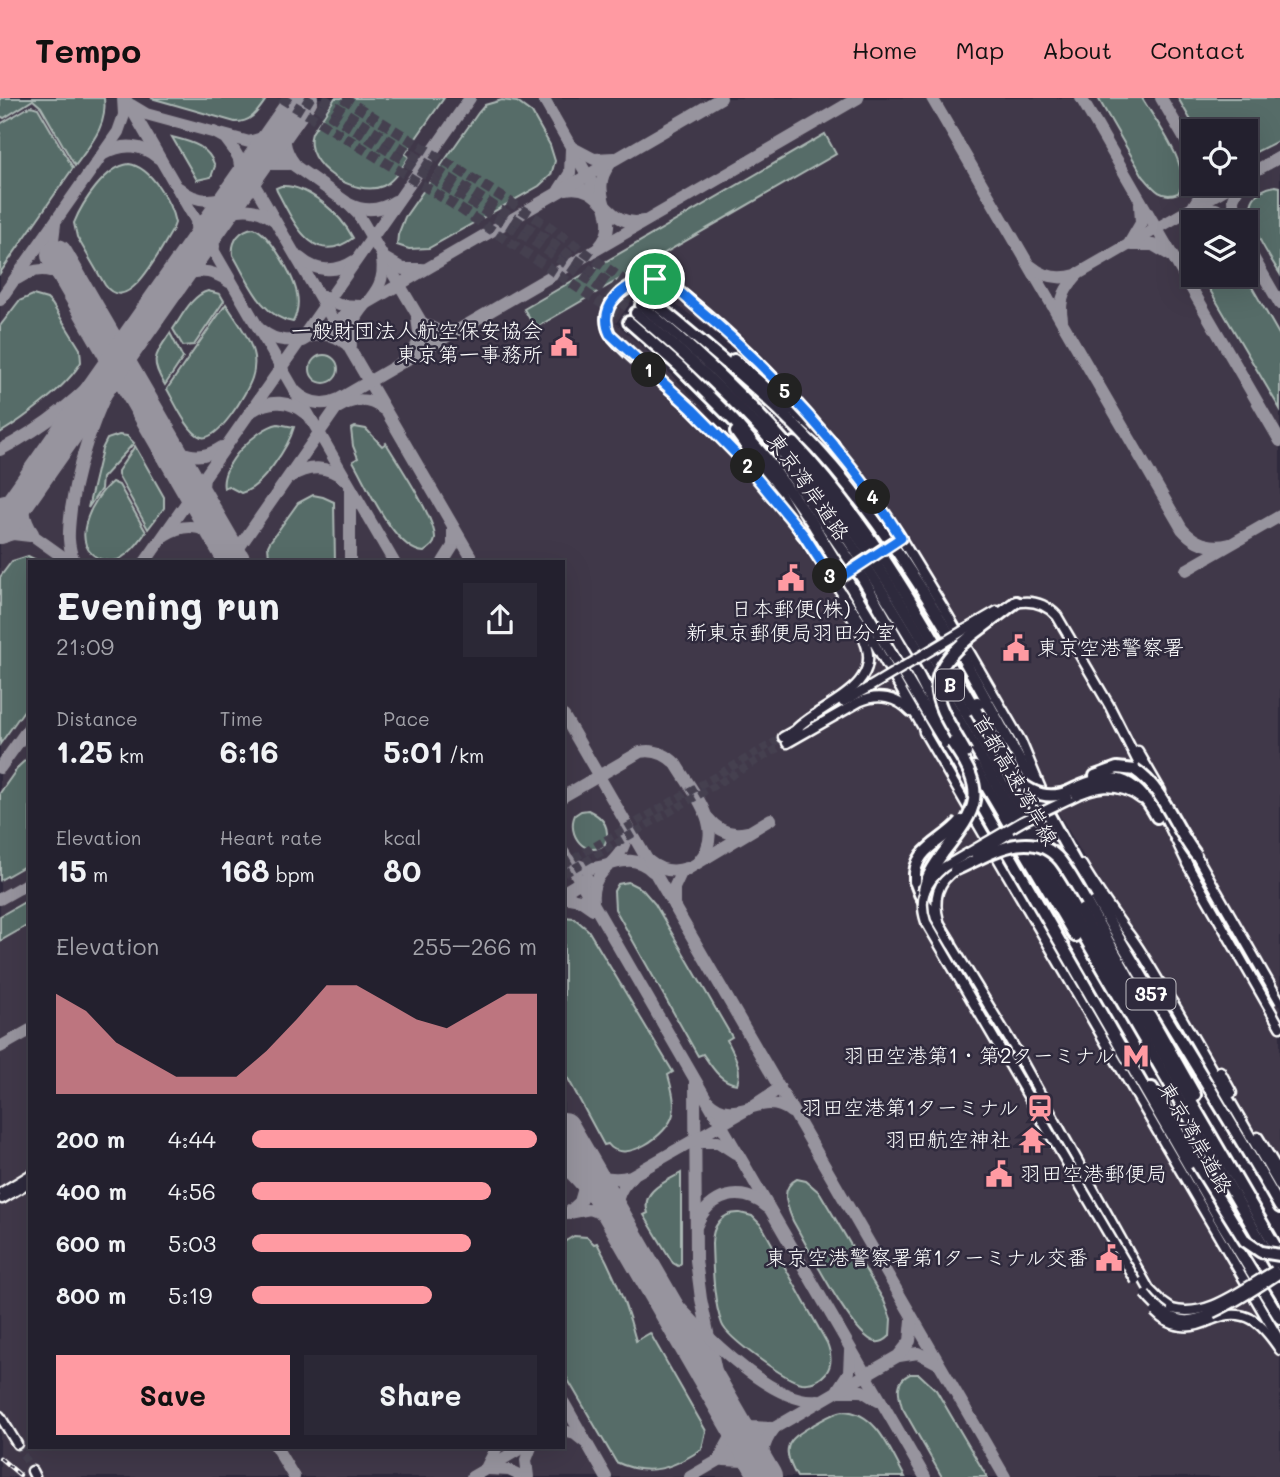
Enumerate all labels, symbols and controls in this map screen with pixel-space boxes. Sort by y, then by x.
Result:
text: Tempo [35,28,141,71]
text: Home [852,34,917,65]
text: Map [955,34,1004,65]
text: About [1042,34,1112,65]
text: Contact [1150,34,1245,65]
map controls [1181,119,1258,287]
button: locate [1181,119,1258,196]
button: layers [1181,210,1258,287]
pin [625,249,685,309]
icon: arrive [636,260,674,298]
place label: 一般財団法人航空保安協会 東京第一事務所 [291,316,543,367]
public building icon: 一般財団法人航空保安協会 東京第一事務所 [549,328,579,358]
pin: 1 [632,352,666,388]
text: 1 [644,357,653,382]
pin: 5 [768,374,802,408]
text: 5 [779,378,790,403]
street label: 東京湾岸道路 [762,427,856,545]
pin: 2 [730,448,766,484]
text: 2 [742,453,753,478]
pin: 4 [856,480,890,514]
text: 4 [866,484,879,509]
pin: 3 [812,559,848,594]
public building icon: 日本郵便(株) 新東京郵便局羽田分室 [776,563,806,593]
text: 3 [824,563,835,588]
text: Evening run [56,580,280,630]
button: share [463,583,537,657]
place label: 日本郵便(株) 新東京郵便局羽田分室 [686,594,896,645]
text: 21:09 [56,631,114,661]
public building icon: 東京空港警察署 [1001,633,1031,663]
place label: 東京空港警察署 [1037,633,1184,660]
road number: B [936,670,964,700]
text: Distance [56,706,138,731]
text: Time [220,706,263,731]
text: Pace [383,706,430,731]
street label: 首都高速湾岸線 [968,709,1065,850]
text: 1.25 [56,731,113,771]
text: 6:16 [220,731,279,771]
text: 5:01 [383,731,443,771]
text: km [113,743,144,768]
text: /km [443,743,484,768]
text: Elevation [56,825,141,850]
text: Heart rate [220,825,322,850]
text: kcal [383,825,421,850]
text: 15 [56,850,87,890]
text: 168 [220,850,270,890]
text: 80 [383,850,421,890]
text: m [87,862,108,887]
text: bpm [270,862,315,887]
text: Elevation [56,931,159,961]
text: 255–266 m [412,931,537,961]
road number: 357 [1126,978,1176,1010]
place label: 羽田空港第1・第2ターミナル [844,1041,1115,1068]
metro station icon: 羽田空港第1・第2ターミナル [1121,1041,1151,1071]
street label: 東京湾岸道路 [1153,1076,1239,1199]
place label: 羽田空港第1ターミナル [801,1093,1019,1120]
station icon: 羽田空港第1ターミナル [1025,1093,1055,1123]
text: 200 m [56,1124,125,1154]
text: 4:44 [168,1124,216,1154]
place label: 羽田航空神社 [885,1125,1011,1152]
temple icon: 羽田航空神社 [1017,1125,1047,1155]
public building icon: 羽田空港郵便局 [984,1159,1014,1189]
place label: 羽田空港郵便局 [1020,1159,1167,1186]
text: 400 m [56,1176,127,1206]
text: 4:56 [168,1176,216,1206]
text: 600 m [56,1228,126,1258]
text: 5:03 [168,1228,216,1258]
place label: 東京空港警察署第1ターミナル交番 [765,1243,1088,1270]
public building icon: 東京空港警察署第1ターミナル交番 [1094,1243,1124,1273]
text: 800 m [56,1280,126,1310]
text: 5:19 [168,1280,212,1310]
button: Save [56,1355,290,1435]
button: Share [304,1355,537,1435]

